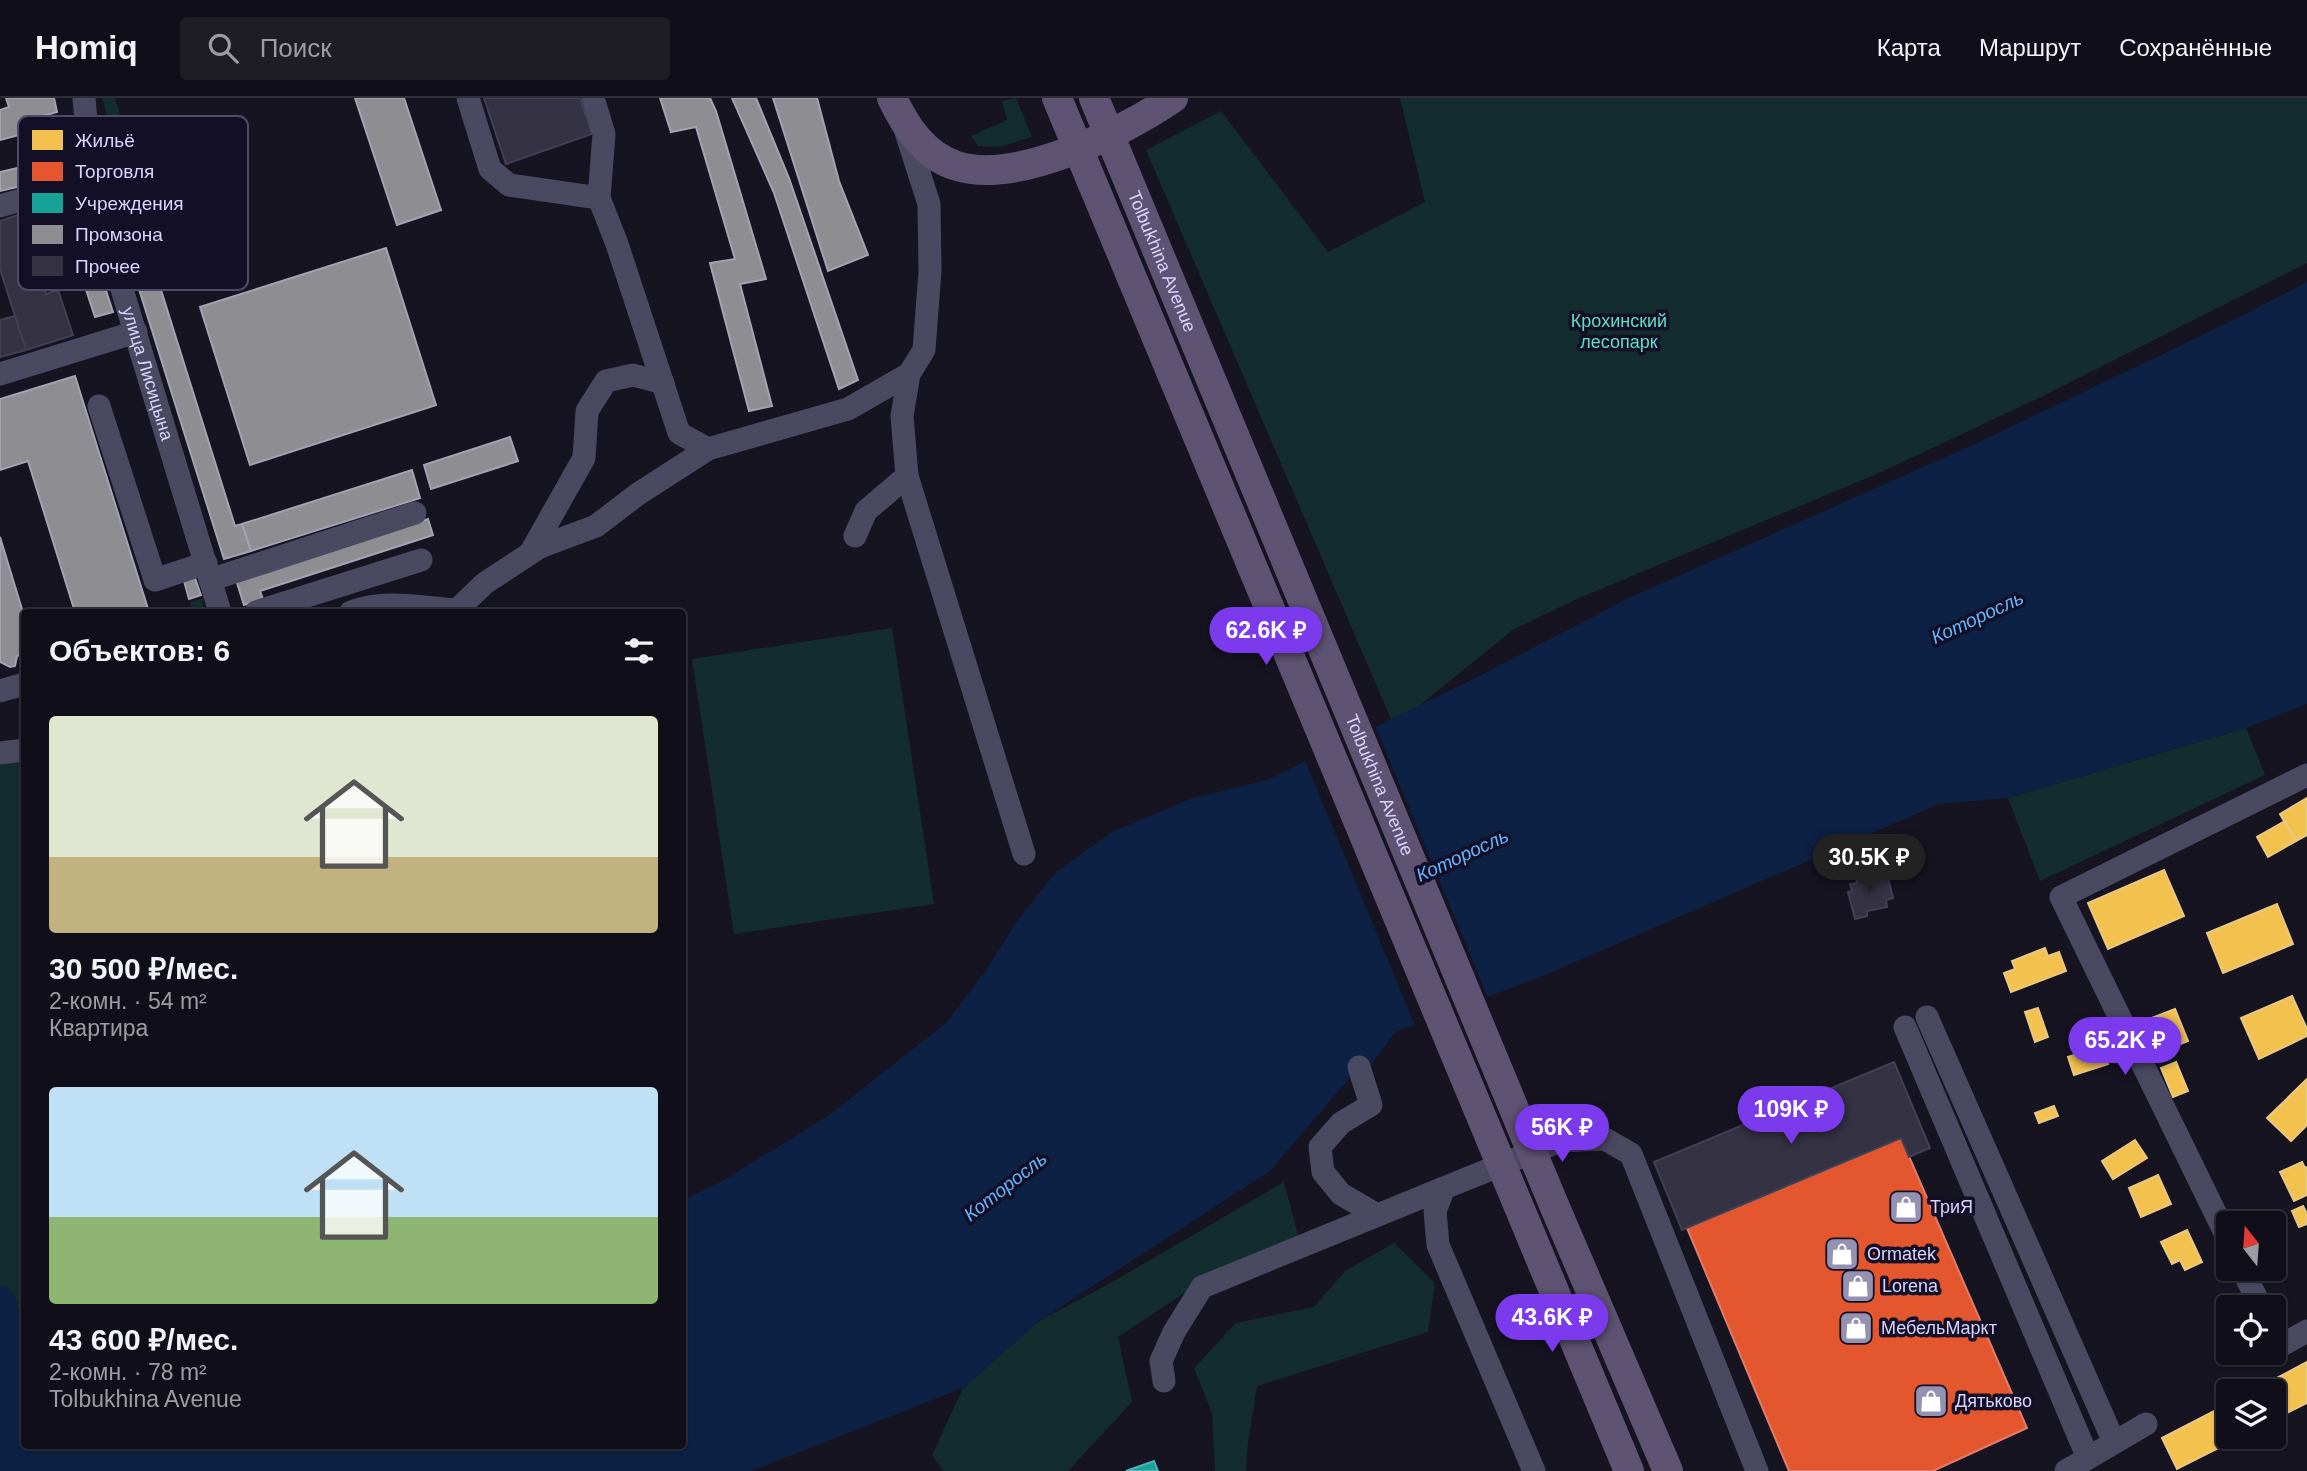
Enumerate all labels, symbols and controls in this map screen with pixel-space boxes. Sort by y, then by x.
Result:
search box [180,17,670,80]
text: Homiq [35,29,138,66]
icon: search [204,29,242,67]
text: Поиск [260,33,332,63]
text: Карта [1877,34,1941,61]
text: Маршрут [1979,34,2081,61]
text: Сохранённые [2119,34,2272,61]
legend [18,116,248,290]
text: Жильё [75,130,135,151]
text: Торговля [75,161,154,182]
street label: Tolbukhina Avenue [1124,188,1200,335]
text: Учреждения [75,193,184,214]
text: Промзона [75,224,163,245]
text: Прочее [75,256,140,277]
street label: улица Лисицына [118,304,178,444]
park label: Крохинский лесопарк [1571,311,1667,352]
water label: Которосль [1928,587,2027,648]
pin: 62.6K ₽ [1201,608,1331,667]
text: 62.6K ₽ [1225,617,1307,643]
icon: filters [620,632,658,670]
text: Объектов: 6 [49,634,230,667]
street label: Tolbukhina Avenue [1341,712,1418,859]
icon: home [291,761,417,887]
water label: Которосль [1413,825,1512,886]
pin: 30.5K ₽ [1804,834,1934,894]
text: 30.5K ₽ [1828,844,1910,870]
text: 30 500 ₽/мес. [49,952,238,985]
text: 2-комн. · 54 m² [49,988,207,1014]
text: Квартира [49,1015,148,1041]
pin: 65.2K ₽ [2060,1018,2190,1077]
text: 65.2K ₽ [2084,1027,2166,1053]
pin: 109K ₽ [1734,1086,1848,1146]
text: 109K ₽ [1754,1096,1828,1122]
pin: 56K ₽ [1513,1104,1611,1164]
text: 56K ₽ [1531,1114,1593,1140]
icon: home [291,1132,417,1258]
water label: Которосль [960,1148,1051,1225]
shop icon: ТриЯ [1887,1188,1925,1226]
place label: ТриЯ [1930,1197,1973,1217]
north arrow [2216,1211,2286,1281]
map controls [2216,1211,2286,1449]
shop icon: Ormatek [1823,1235,1861,1273]
place label: Ormatek [1867,1244,1937,1264]
shop icon: Lorena [1839,1267,1877,1305]
place label: Lorena [1882,1276,1939,1296]
pin: 43.6K ₽ [1487,1294,1617,1354]
button: locate [2216,1295,2286,1365]
text: 43.6K ₽ [1511,1304,1593,1330]
shop icon: МебельМаркт [1837,1309,1875,1347]
place label: МебельМаркт [1881,1318,1997,1338]
text: 43 600 ₽/мес. [49,1323,238,1356]
text: 2-комн. · 78 m² [49,1359,207,1385]
button: layers [2216,1379,2286,1449]
shop icon: Дятьково [1912,1382,1950,1420]
text: Tolbukhina Avenue [49,1386,242,1412]
place label: Дятьково [1955,1391,2032,1411]

